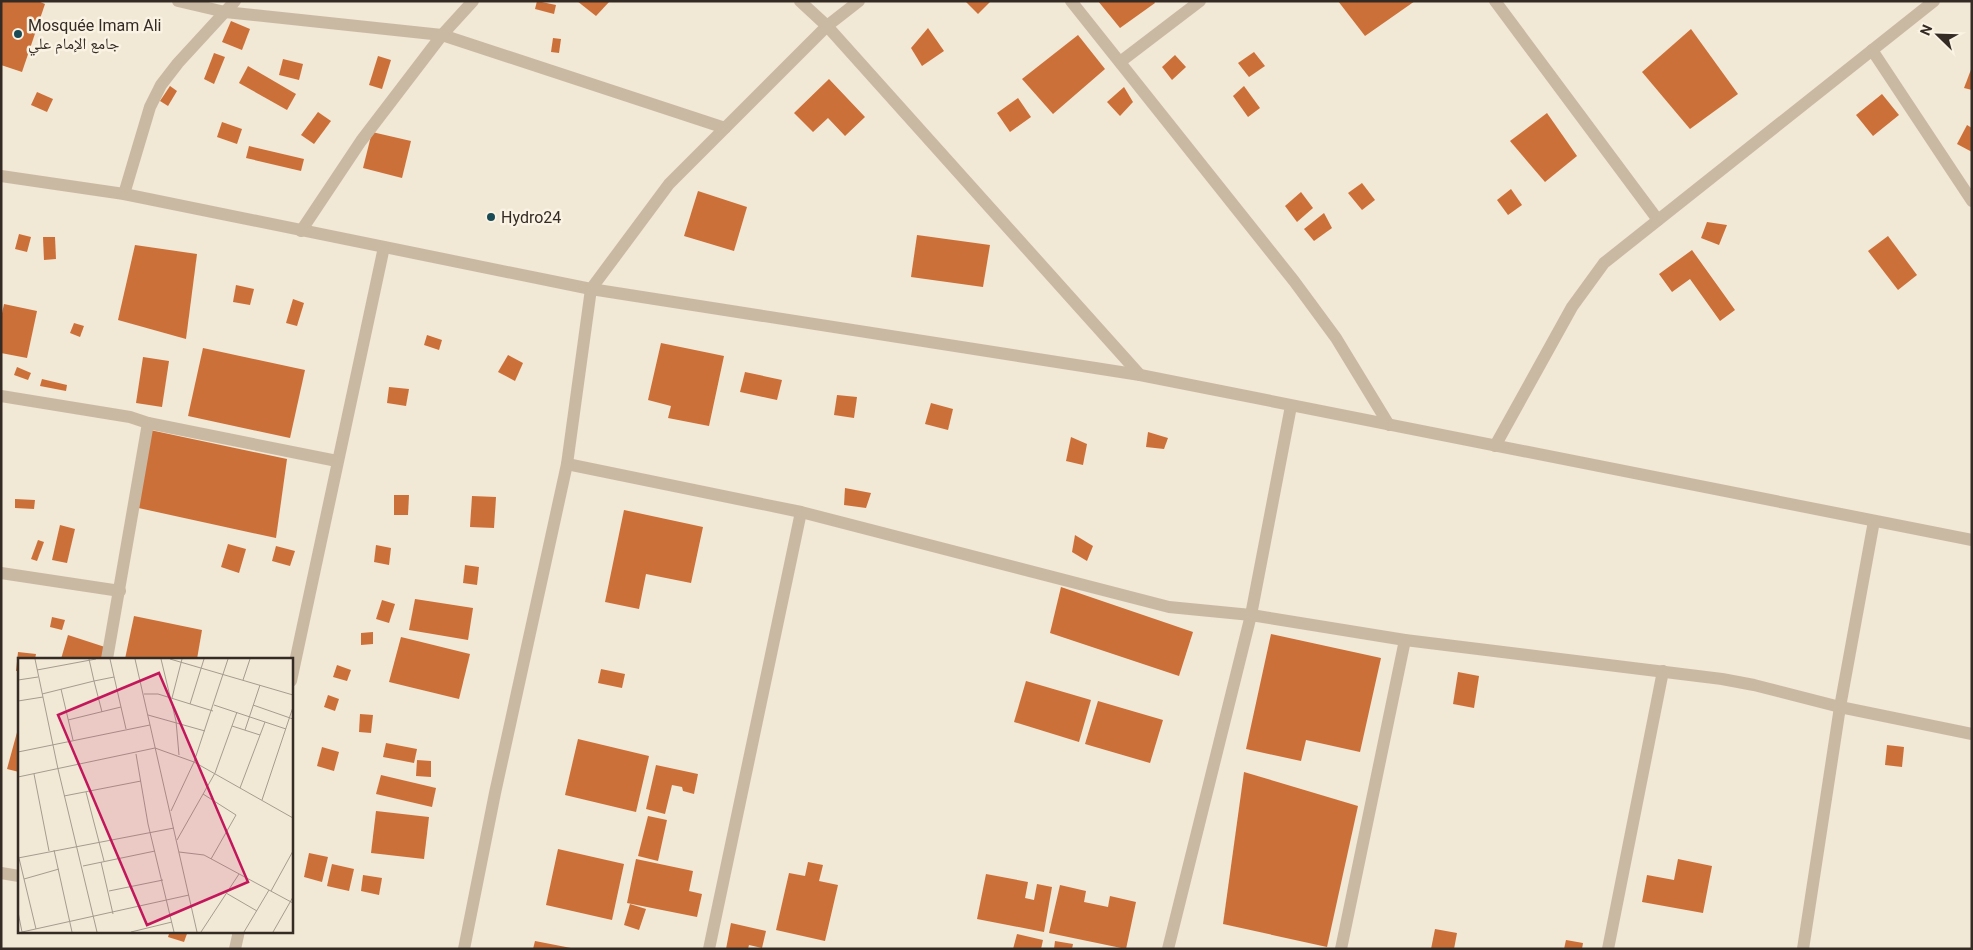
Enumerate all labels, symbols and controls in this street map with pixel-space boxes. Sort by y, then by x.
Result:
north arrow [1913,10,1963,60]
place label: Mosquée Imam Ali جامع الإمام علي [28,16,162,56]
text: N [1917,22,1935,38]
marker: Mosquée Imam Ali جامع الإمام علي [12,28,24,40]
place label: Hydro24 [501,208,561,227]
marker: Hydro24 [485,211,497,223]
inset map [18,658,292,932]

